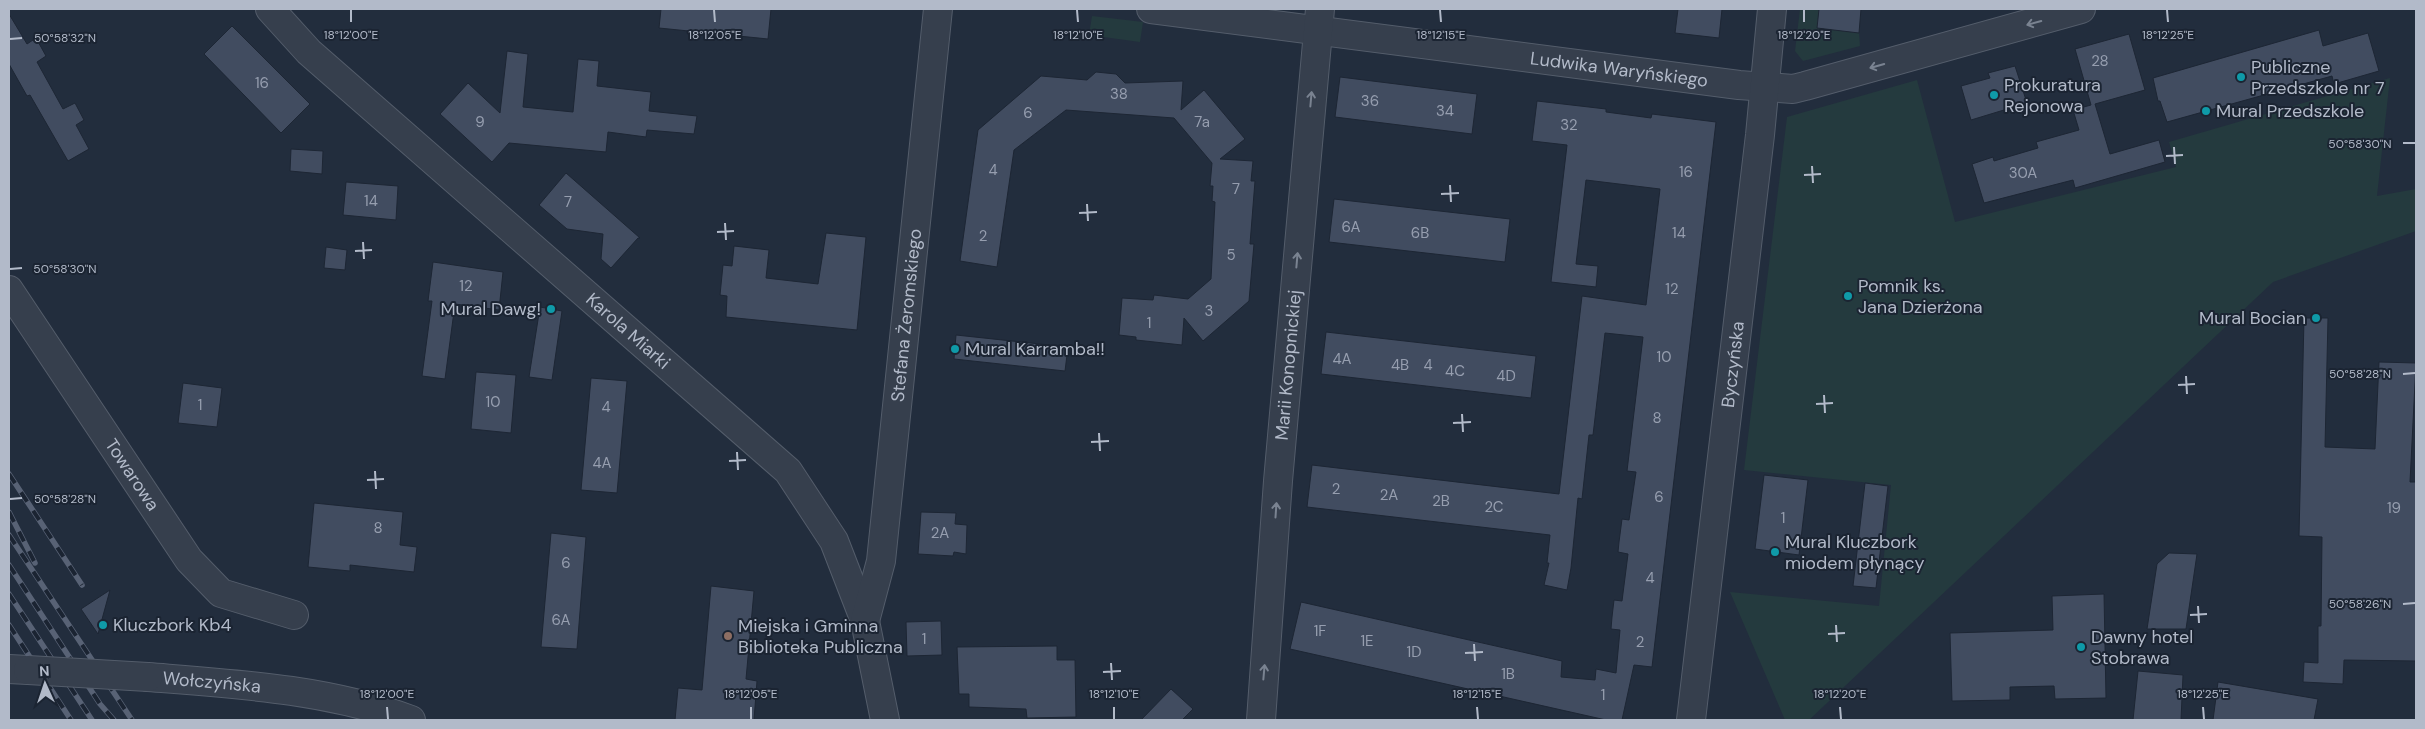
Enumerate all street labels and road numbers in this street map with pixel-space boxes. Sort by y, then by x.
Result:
street label: Ludwika Waryńskiego [1529,46,1709,93]
street label: Stefana Żeromskiego [885,228,927,403]
street label: Karola Miarki [581,288,675,375]
street label: Marii Konopnickiej [1270,289,1307,441]
street label: Byczyńska [1716,320,1750,409]
street label: Towarowa [99,434,165,515]
street label: Wołczyńska [162,666,262,699]

